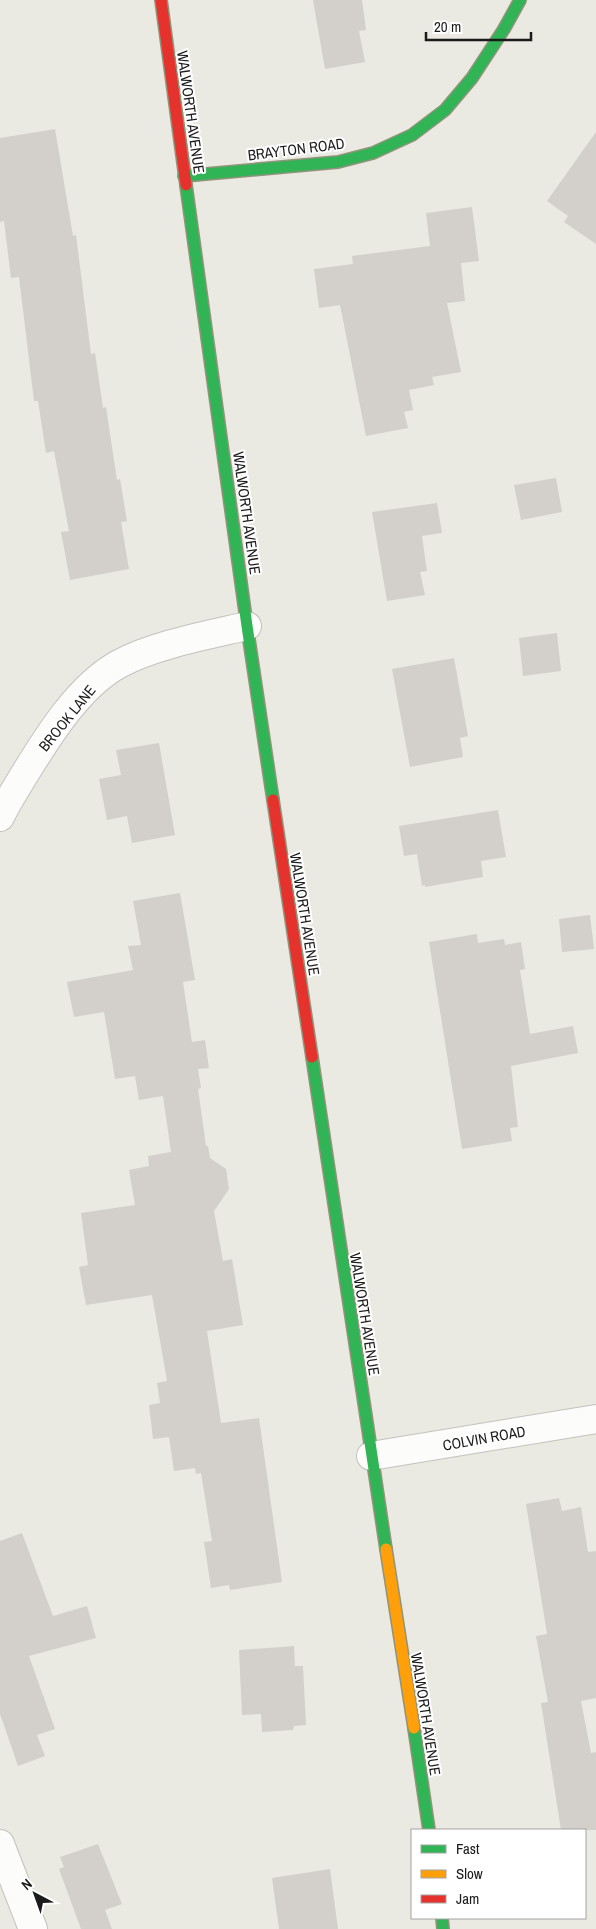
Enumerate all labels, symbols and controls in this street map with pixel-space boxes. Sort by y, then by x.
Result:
scale bar [426,10,531,42]
text: 20 m [434,16,461,37]
street label: WALWORTH AVENUE [172,49,210,175]
street label: BRAYTON ROAD [246,133,346,165]
street label: WALWORTH AVENUE [228,450,266,576]
street label: BROOK LANE [34,680,100,756]
street label: WALWORTH AVENUE [285,851,325,977]
street label: WALWORTH AVENUE [345,1251,385,1377]
street label: COLVIN ROAD [441,1420,527,1456]
street label: WALWORTH AVENUE [406,1651,446,1777]
legend [411,1829,586,1919]
text: Fast [456,1838,480,1859]
text: Slow [456,1863,483,1884]
north arrow [10,1869,60,1919]
text: N [17,1875,36,1894]
text: Jam [456,1888,479,1909]

